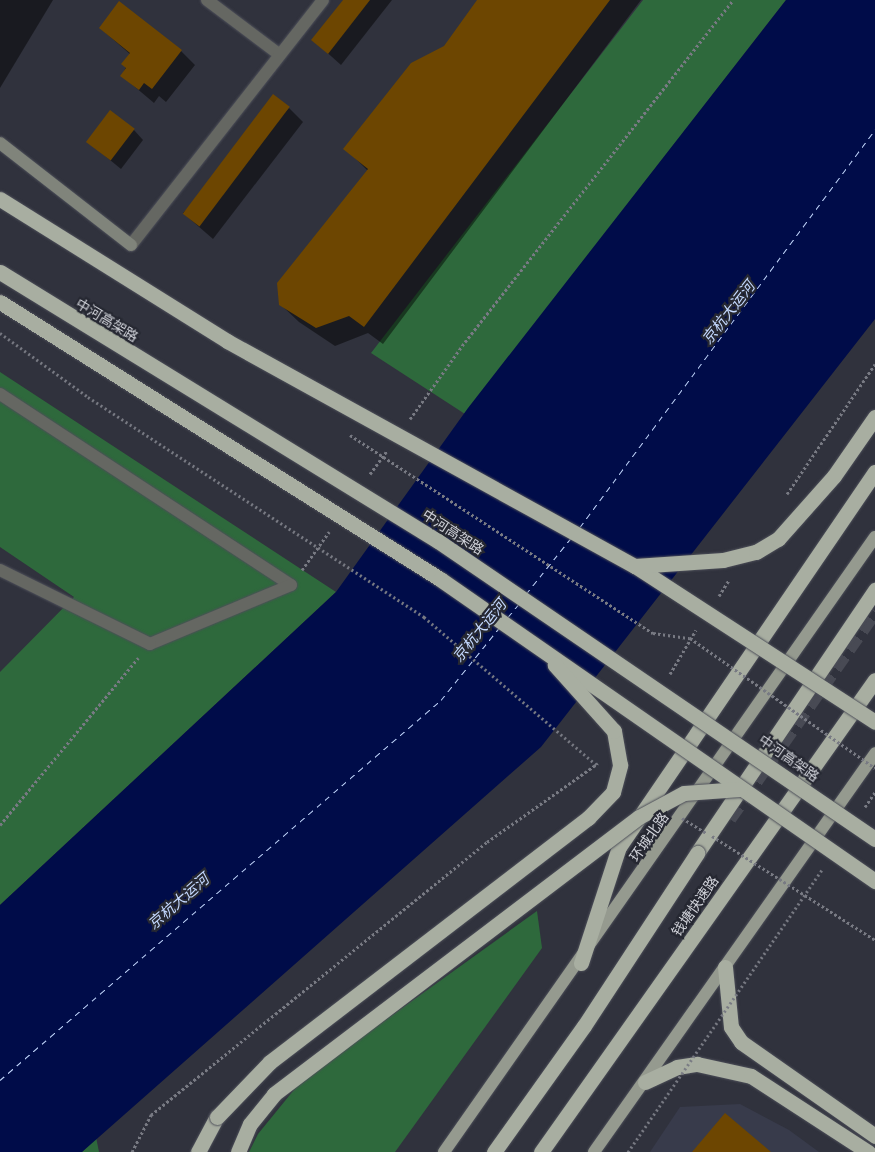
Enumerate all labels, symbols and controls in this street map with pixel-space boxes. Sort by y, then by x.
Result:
water label: 京杭大运河 [699,278,759,348]
street label: 中河高架路 [73,295,141,345]
street label: 中河高架路 [419,506,487,558]
water label: 京杭大运河 [449,596,511,666]
street label: 中河高架路 [756,731,822,785]
street label: 环城北路 [626,809,672,865]
water label: 京杭大运河 [145,871,213,933]
street label: 钱塘快速路 [668,873,722,939]

